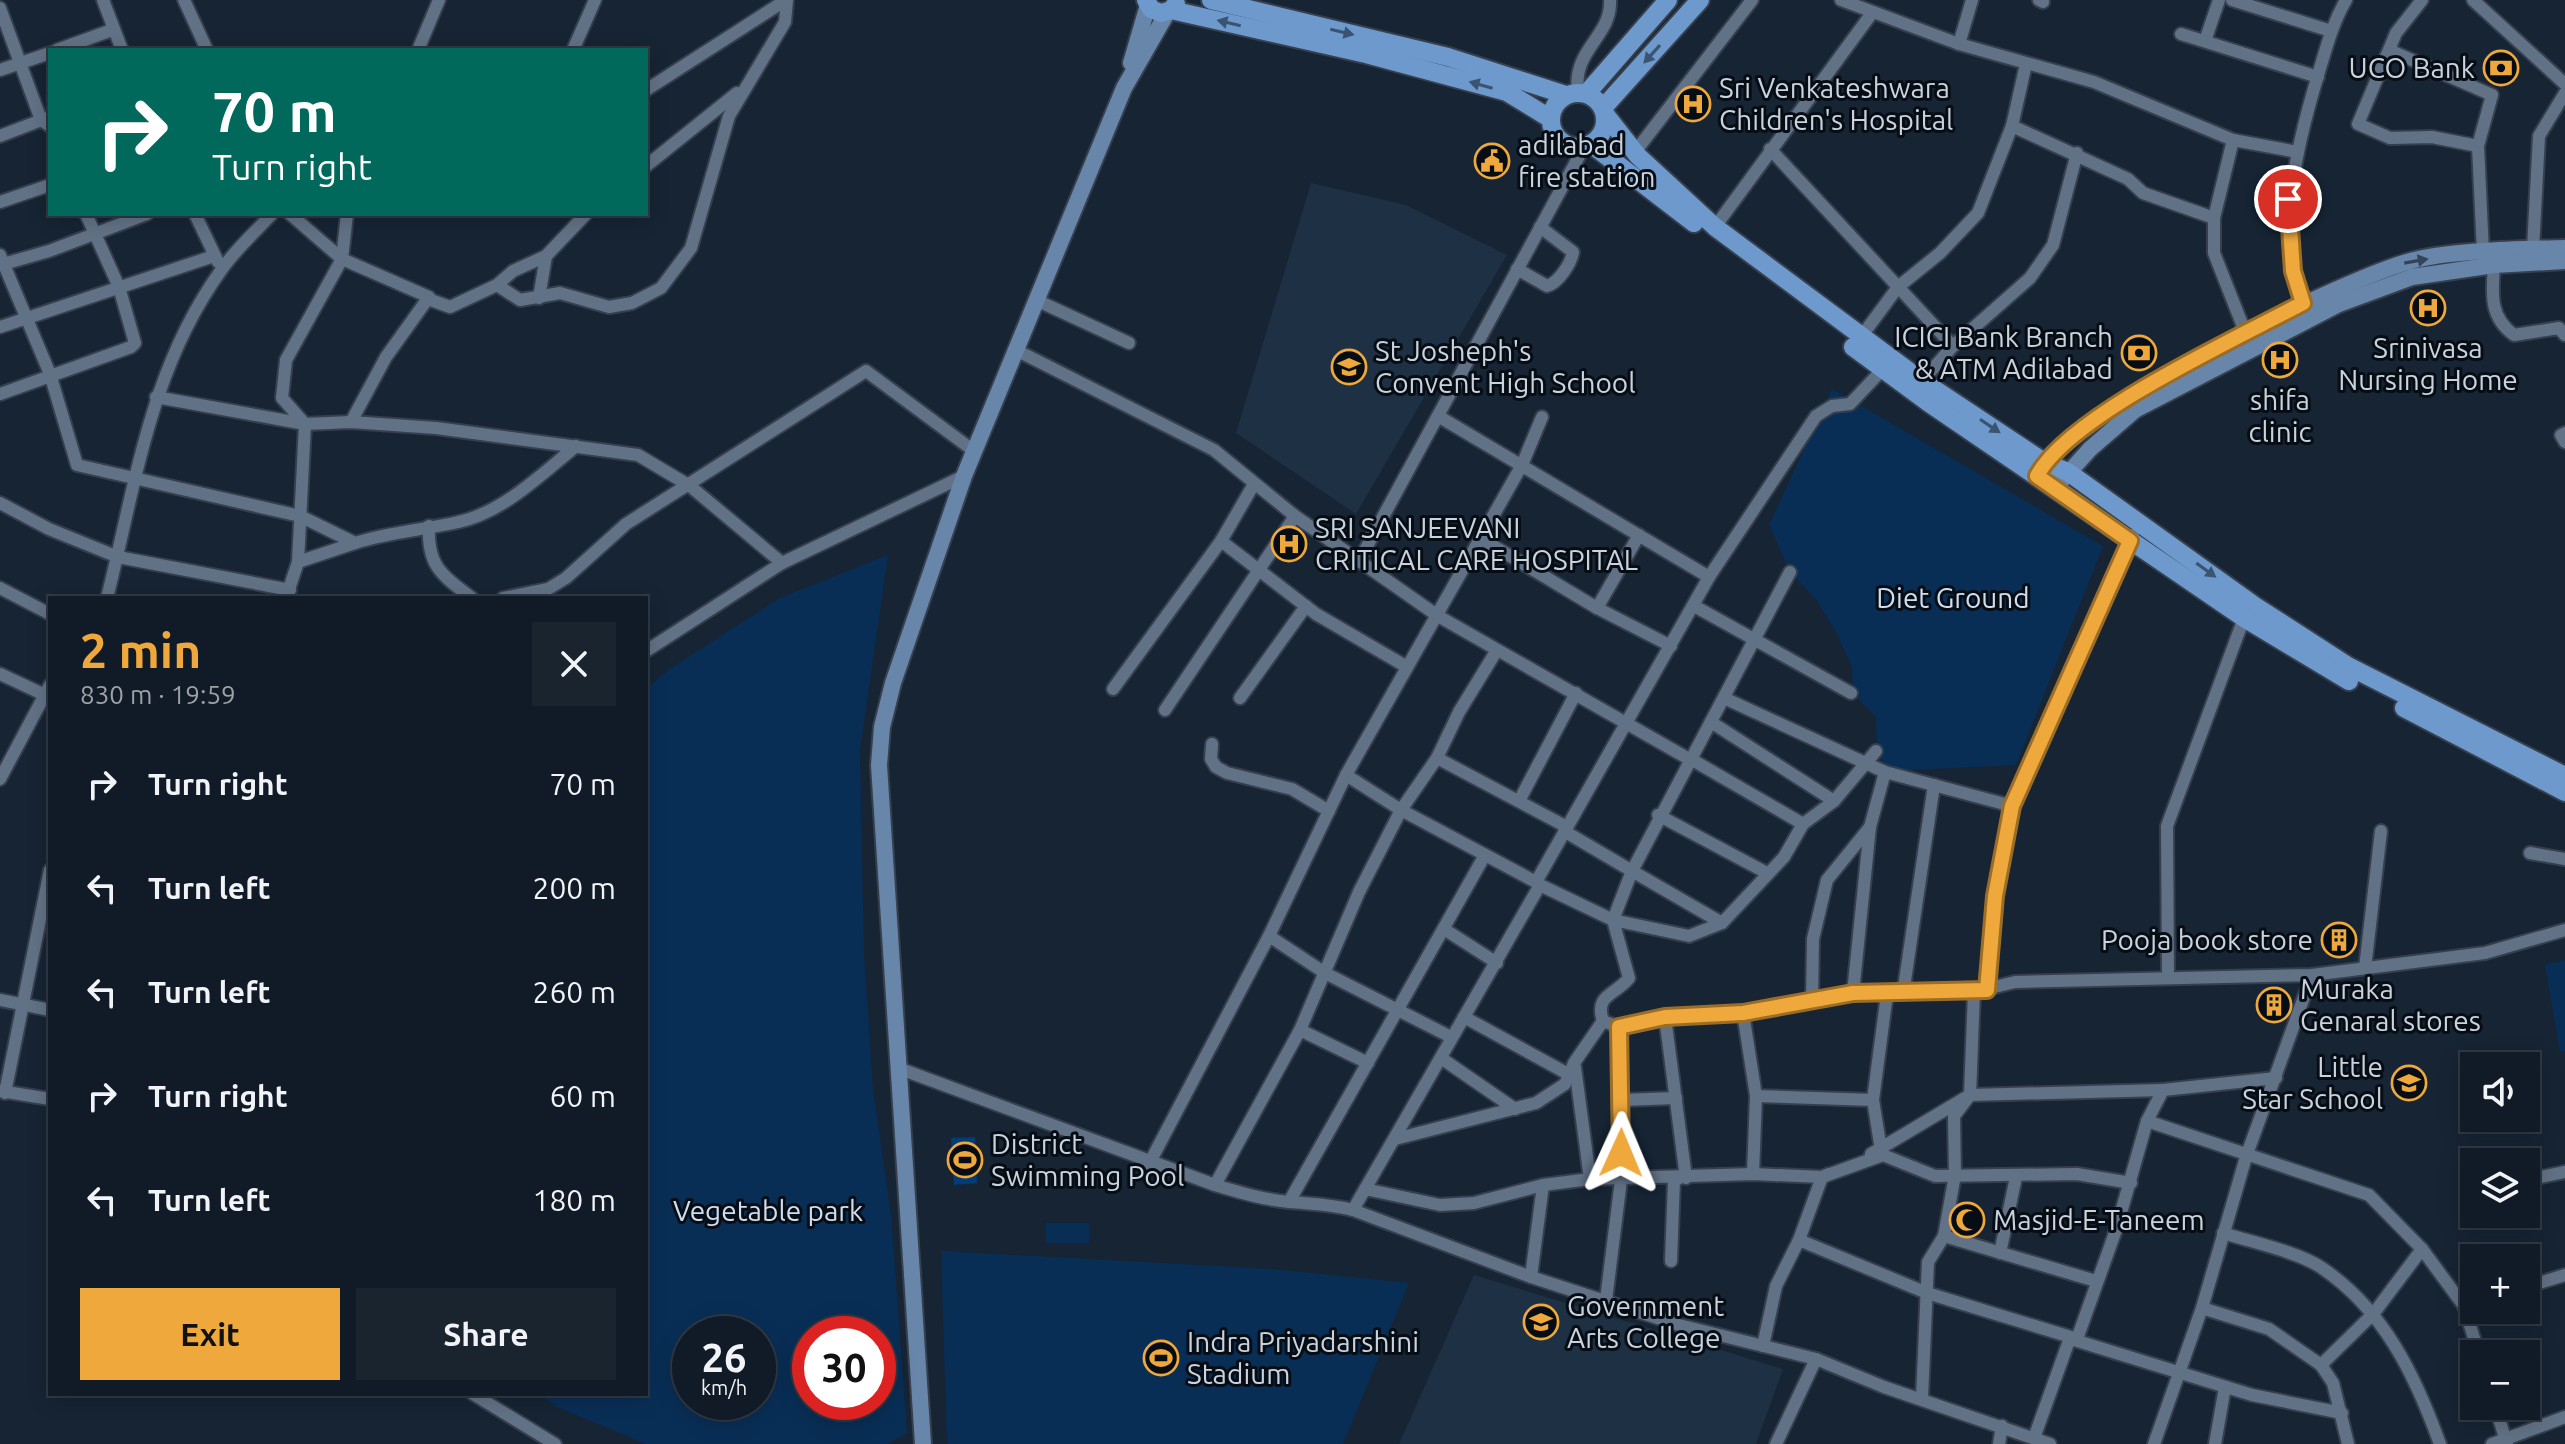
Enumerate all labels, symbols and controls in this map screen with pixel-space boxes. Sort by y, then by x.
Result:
one-way arrow [1216,16,1241,29]
one-way arrow [1329,26,1354,39]
one-way arrow [1643,45,1661,64]
bank icon: UCO Bank [2482,49,2520,87]
place label: UCO Bank [2349,52,2475,83]
place label: Sri Venkateshwara Children's Hospital [1719,72,1953,135]
one-way arrow [1469,78,1493,91]
icon: right [80,80,184,184]
text: 70 m [212,80,337,143]
hospital icon: Sri Venkateshwara Children's Hospital [1674,85,1712,123]
place label: adilabad fire station [1518,129,1656,192]
public building icon: adilabad fire station [1473,142,1511,180]
text: Turn right [212,146,372,187]
pin [2254,165,2322,233]
icon: arrive [2266,177,2310,221]
one-way arrow [2404,254,2429,266]
hospital icon: Srinivasa Nursing Home [2409,289,2447,327]
place label: ICICI Bank Branch & ATM Adilabad [1894,321,2113,384]
place label: Srinivasa Nursing Home [2338,332,2518,395]
bank icon: ICICI Bank Branch & ATM Adilabad [2120,334,2158,372]
place label: St Josheph's Convent High School [1375,335,1636,398]
hospital icon: shifa clinic [2261,341,2299,379]
school or university icon: St Josheph's Convent High School [1330,348,1368,386]
place label: shifa clinic [2249,384,2311,447]
one-way arrow [1980,418,2001,433]
place label: SRI SANJEEVANI CRITICAL CARE HOSPITAL [1315,512,1638,575]
hospital icon: SRI SANJEEVANI CRITICAL CARE HOSPITAL [1270,525,1308,563]
one-way arrow [2196,562,2216,578]
park label: Diet Ground [1876,582,2030,613]
button: close [532,622,616,706]
text: 2 min [80,623,201,677]
text: 830 m · 19:59 [80,680,236,709]
icon: right [80,762,124,806]
text: Turn right [148,767,288,801]
text: 70 m [549,767,616,801]
icon: left [80,866,124,910]
text: Turn left [148,871,270,905]
text: 200 m [532,871,616,905]
building icon: Pooja book store [2320,921,2358,959]
place label: Pooja book store [2101,924,2313,955]
icon: left [80,970,124,1014]
place label: Muraka Genaral stores [2300,973,2481,1036]
text: Turn left [148,975,270,1009]
text: 260 m [532,975,616,1009]
building icon: Muraka Genaral stores [2255,986,2293,1024]
place label: Little Star School [2242,1051,2383,1114]
map controls [2460,1052,2540,1420]
button: sound [2460,1052,2540,1132]
school or university icon: Little Star School [2390,1064,2428,1102]
icon: right [80,1074,124,1118]
text: Turn right [148,1079,288,1113]
text: 60 m [549,1079,616,1113]
position arrow [1579,1111,1663,1195]
place label: District Swimming Pool [991,1128,1184,1191]
sports icon: District Swimming Pool [946,1141,984,1179]
button: layers [2460,1148,2540,1228]
icon: left [80,1178,124,1222]
text: Turn left [148,1183,270,1217]
text: 180 m [532,1183,616,1217]
park label: Vegetable park [673,1195,863,1226]
mosque icon: Masjid-E-Taneem [1948,1201,1986,1239]
place label: Masjid-E-Taneem [1993,1204,2205,1235]
button: + [2460,1244,2540,1324]
button: Exit [80,1288,340,1380]
button: Share [356,1288,616,1380]
place label: Government Arts College [1567,1290,1724,1353]
school or university icon: Government Arts College [1522,1303,1560,1341]
speed limit sign: 30 [792,1316,896,1420]
place label: Indra Priyadarshini Stadium [1187,1326,1419,1389]
text: 26 [701,1335,747,1380]
sports icon: Indra Priyadarshini Stadium [1142,1339,1180,1377]
button: − [2460,1340,2540,1420]
text: km/h [701,1376,747,1399]

